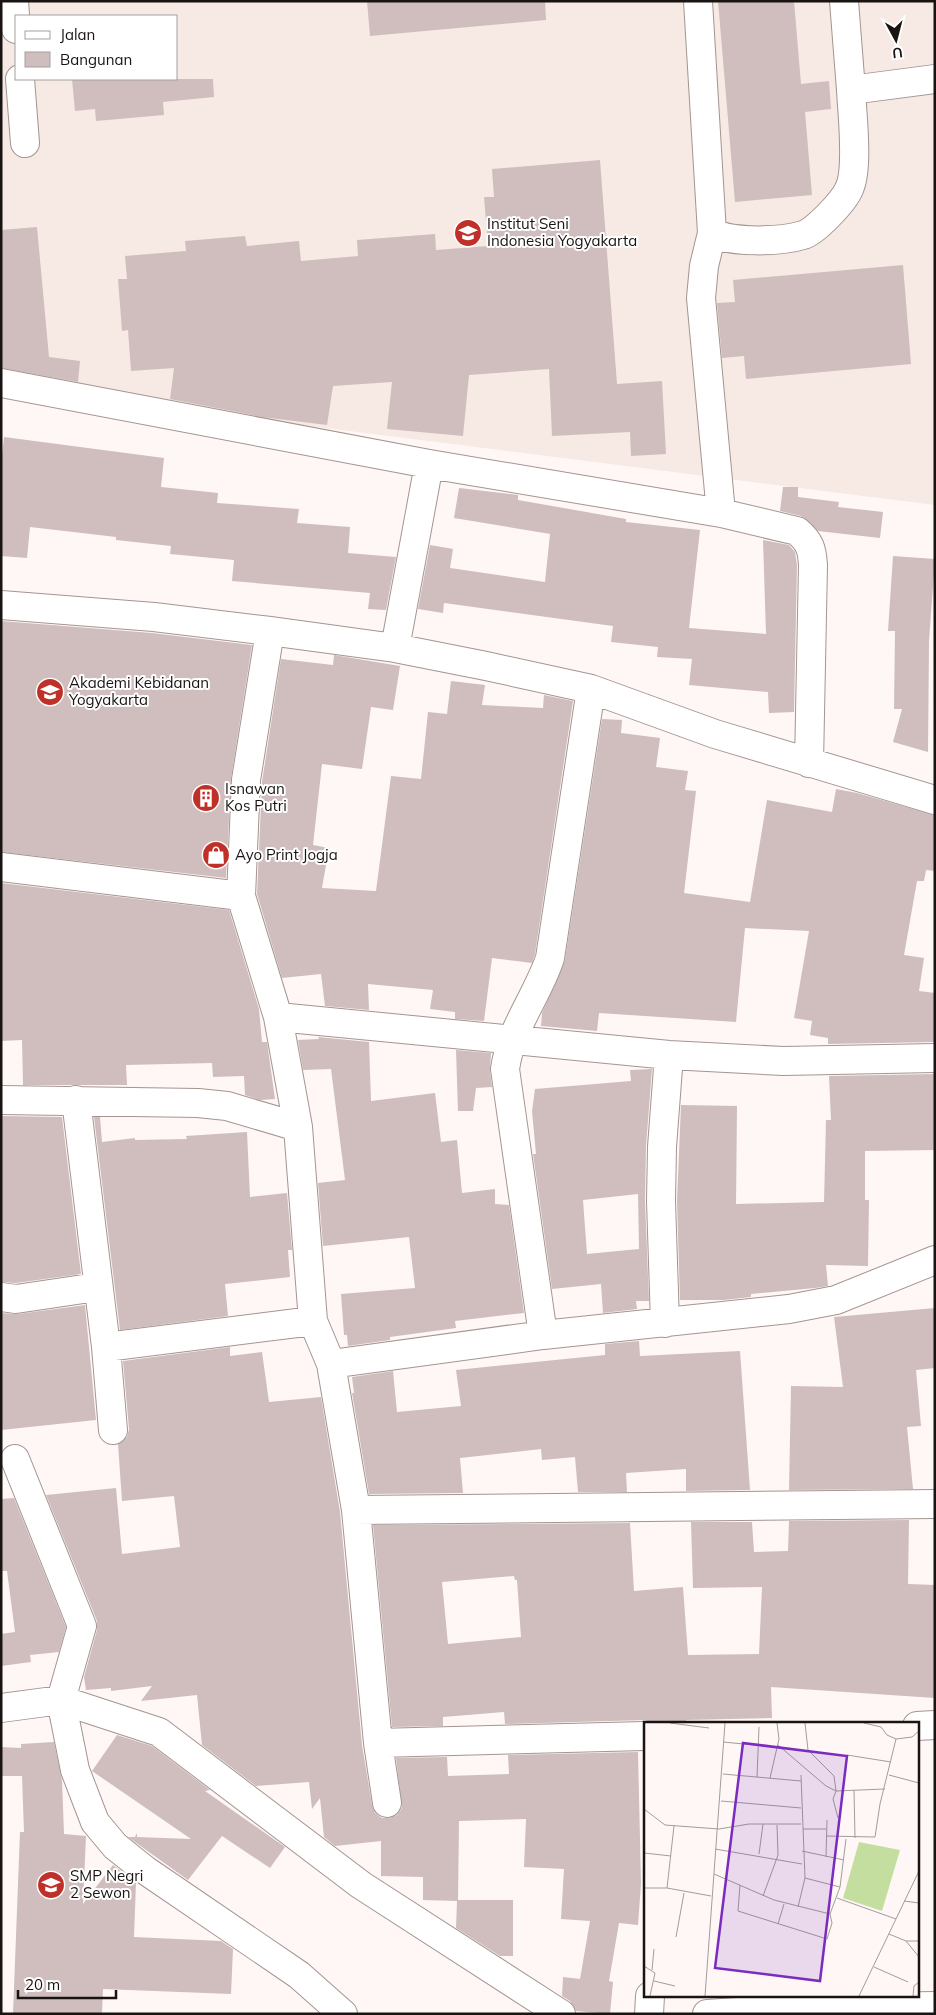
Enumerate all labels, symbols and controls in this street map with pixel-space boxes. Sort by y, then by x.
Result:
legend [15,15,178,80]
north arrow [871,15,921,65]
text: Jalan [60,25,95,44]
text: U [891,43,904,62]
text: Bangunan [60,50,132,69]
place label: Institut Seni Indonesia Yogyakarta [487,214,637,250]
school or university icon: Institut Seni Indonesia Yogyakarta [453,218,483,248]
place label: Akademi Kebidanan Yogyakarta [68,673,209,709]
school or university icon: Akademi Kebidanan Yogyakarta [35,677,65,707]
place label: Isnawan Kos Putri [225,779,287,815]
building icon: Isnawan Kos Putri [191,783,221,813]
shop icon: Ayo Print Jogja [201,840,231,870]
place label: Ayo Print Jogja [235,845,338,864]
inset map [644,1722,918,1998]
place label: SMP Negri 2 Sewon [70,1866,143,1902]
school or university icon: SMP Negri 2 Sewon [36,1870,66,1900]
scale bar [18,1968,115,2000]
text: 20 m [25,1975,60,1994]

